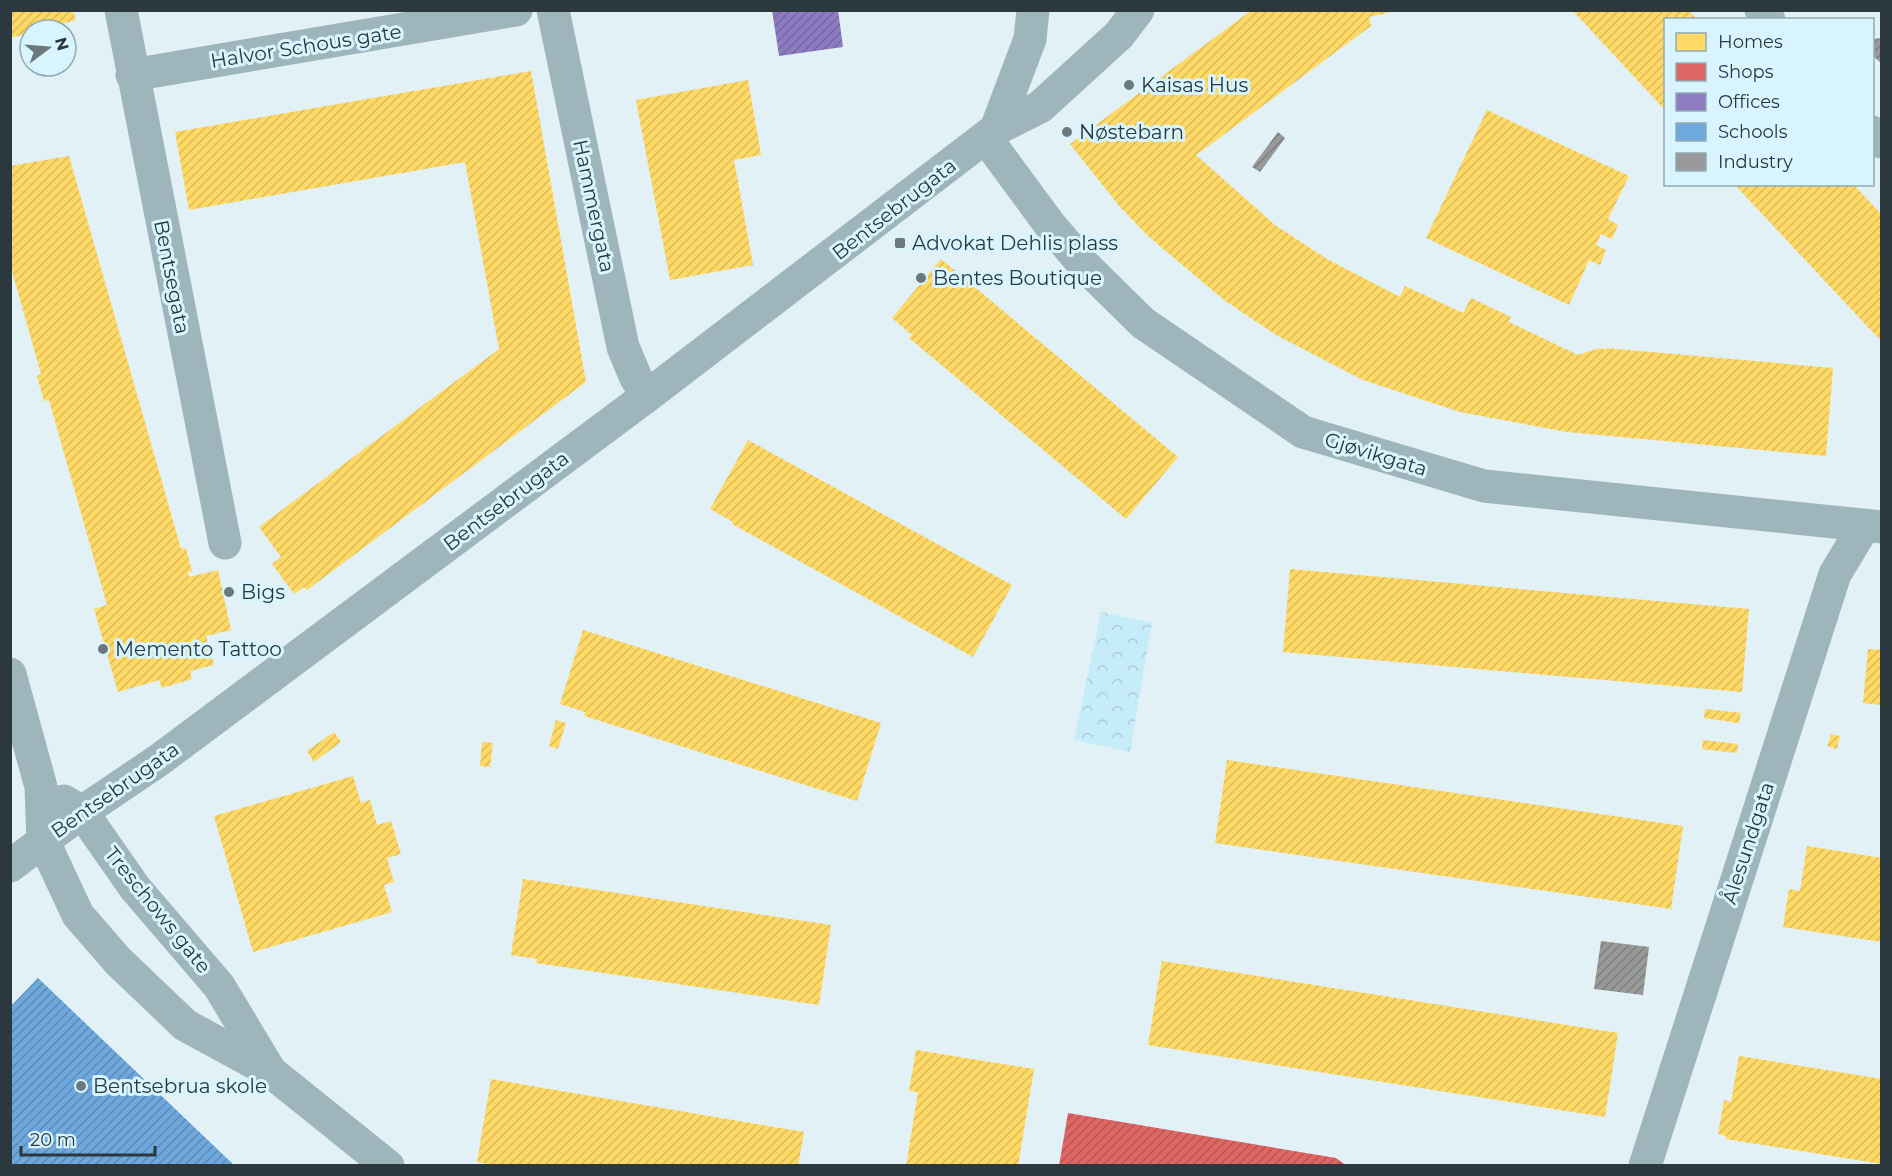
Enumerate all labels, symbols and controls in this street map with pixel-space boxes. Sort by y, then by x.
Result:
north arrow [18,18,78,78]
legend [1664,18,1874,186]
street label: Halvor Schous gate [209,19,403,73]
text: Homes [1718,31,1783,53]
text: N [51,35,73,53]
text: Shops [1718,61,1774,83]
place label: Kaisas Hus [1141,73,1248,97]
marker: Kaisas Hus [1122,78,1136,92]
text: Offices [1718,91,1780,113]
place label: Nøstebarn [1079,120,1184,144]
text: Schools [1718,121,1788,143]
marker: Nøstebarn [1060,125,1074,139]
street label: Hammergata [568,137,620,275]
text: Industry [1718,151,1793,173]
street label: Bentsebrugata [827,153,961,265]
street label: Bentsegata [149,218,195,336]
place label: Advokat Dehlis plass [912,231,1118,255]
marker: Advokat Dehlis plass [893,236,907,250]
place label: Bentes Boutique [933,266,1102,290]
marker: Bentes Boutique [914,271,928,285]
street label: Gjøvikgata [1322,427,1430,481]
street label: Bentsebrugata [439,446,573,556]
place label: Bigs [241,580,285,604]
marker: Bigs [222,585,236,599]
place label: Memento Tattoo [115,637,282,661]
marker: Memento Tattoo [96,642,110,656]
street label: Bentsebrugata [46,737,184,843]
street label: Ålesundgata [1716,779,1779,907]
street label: Treschows gate [100,842,216,978]
place label: Bentsebrua skole [93,1074,267,1098]
marker: Bentsebrua skole [74,1079,88,1093]
scale bar [21,1119,154,1157]
text: 20 m [30,1129,76,1151]

